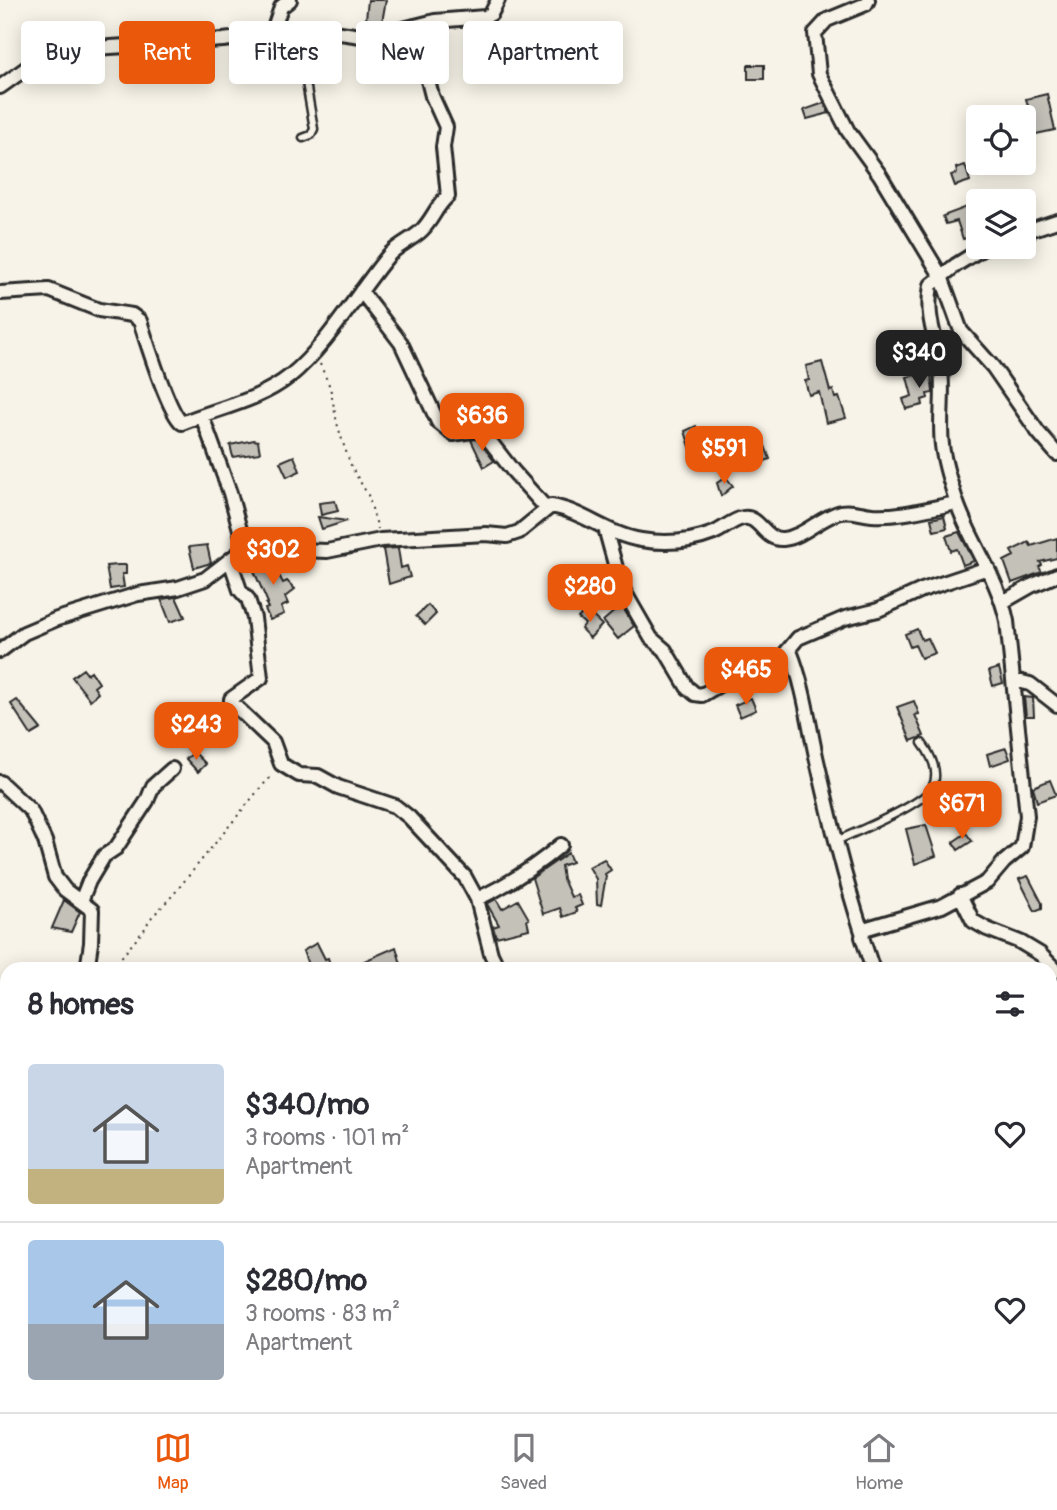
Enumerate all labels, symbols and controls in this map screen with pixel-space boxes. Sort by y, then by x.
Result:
chip: Buy [21,21,105,84]
chip: Rent [119,21,215,84]
chip: Filters [229,21,342,84]
chip: New [356,21,449,84]
chip: Apartment [463,21,623,84]
map controls [966,105,1036,259]
button: locate [966,105,1036,175]
button: layers [966,189,1036,259]
pin: $340 [878,330,960,390]
text: $340 [892,338,946,367]
pin: $636 [441,393,523,453]
text: $636 [456,401,508,430]
pin: $591 [683,426,765,486]
text: $591 [701,434,747,463]
pin: $302 [232,528,314,587]
text: $302 [246,535,300,564]
pin: $280 [549,564,631,624]
text: $280 [564,572,616,601]
pin: $465 [705,648,787,707]
text: $465 [720,655,772,684]
pin: $243 [155,702,237,762]
text: $243 [170,710,222,739]
pin: $671 [921,782,1003,841]
text: $671 [939,789,985,818]
icon: filters [991,985,1029,1023]
text: 8 homes [28,986,134,1023]
text: $340/mo [245,1086,369,1123]
icon: home [84,1092,168,1176]
icon: heart [991,1115,1029,1153]
text: 3 rooms · 101 m² [245,1123,409,1152]
text: Apartment [245,1152,352,1181]
text: $280/mo [245,1262,367,1299]
icon: home [84,1268,168,1352]
icon: heart [991,1291,1029,1329]
text: 3 rooms · 83 m² [245,1299,400,1328]
text: Apartment [245,1328,352,1357]
tab: Map [154,1429,192,1495]
tab: Saved [500,1429,547,1495]
tab: Home [855,1429,903,1495]

